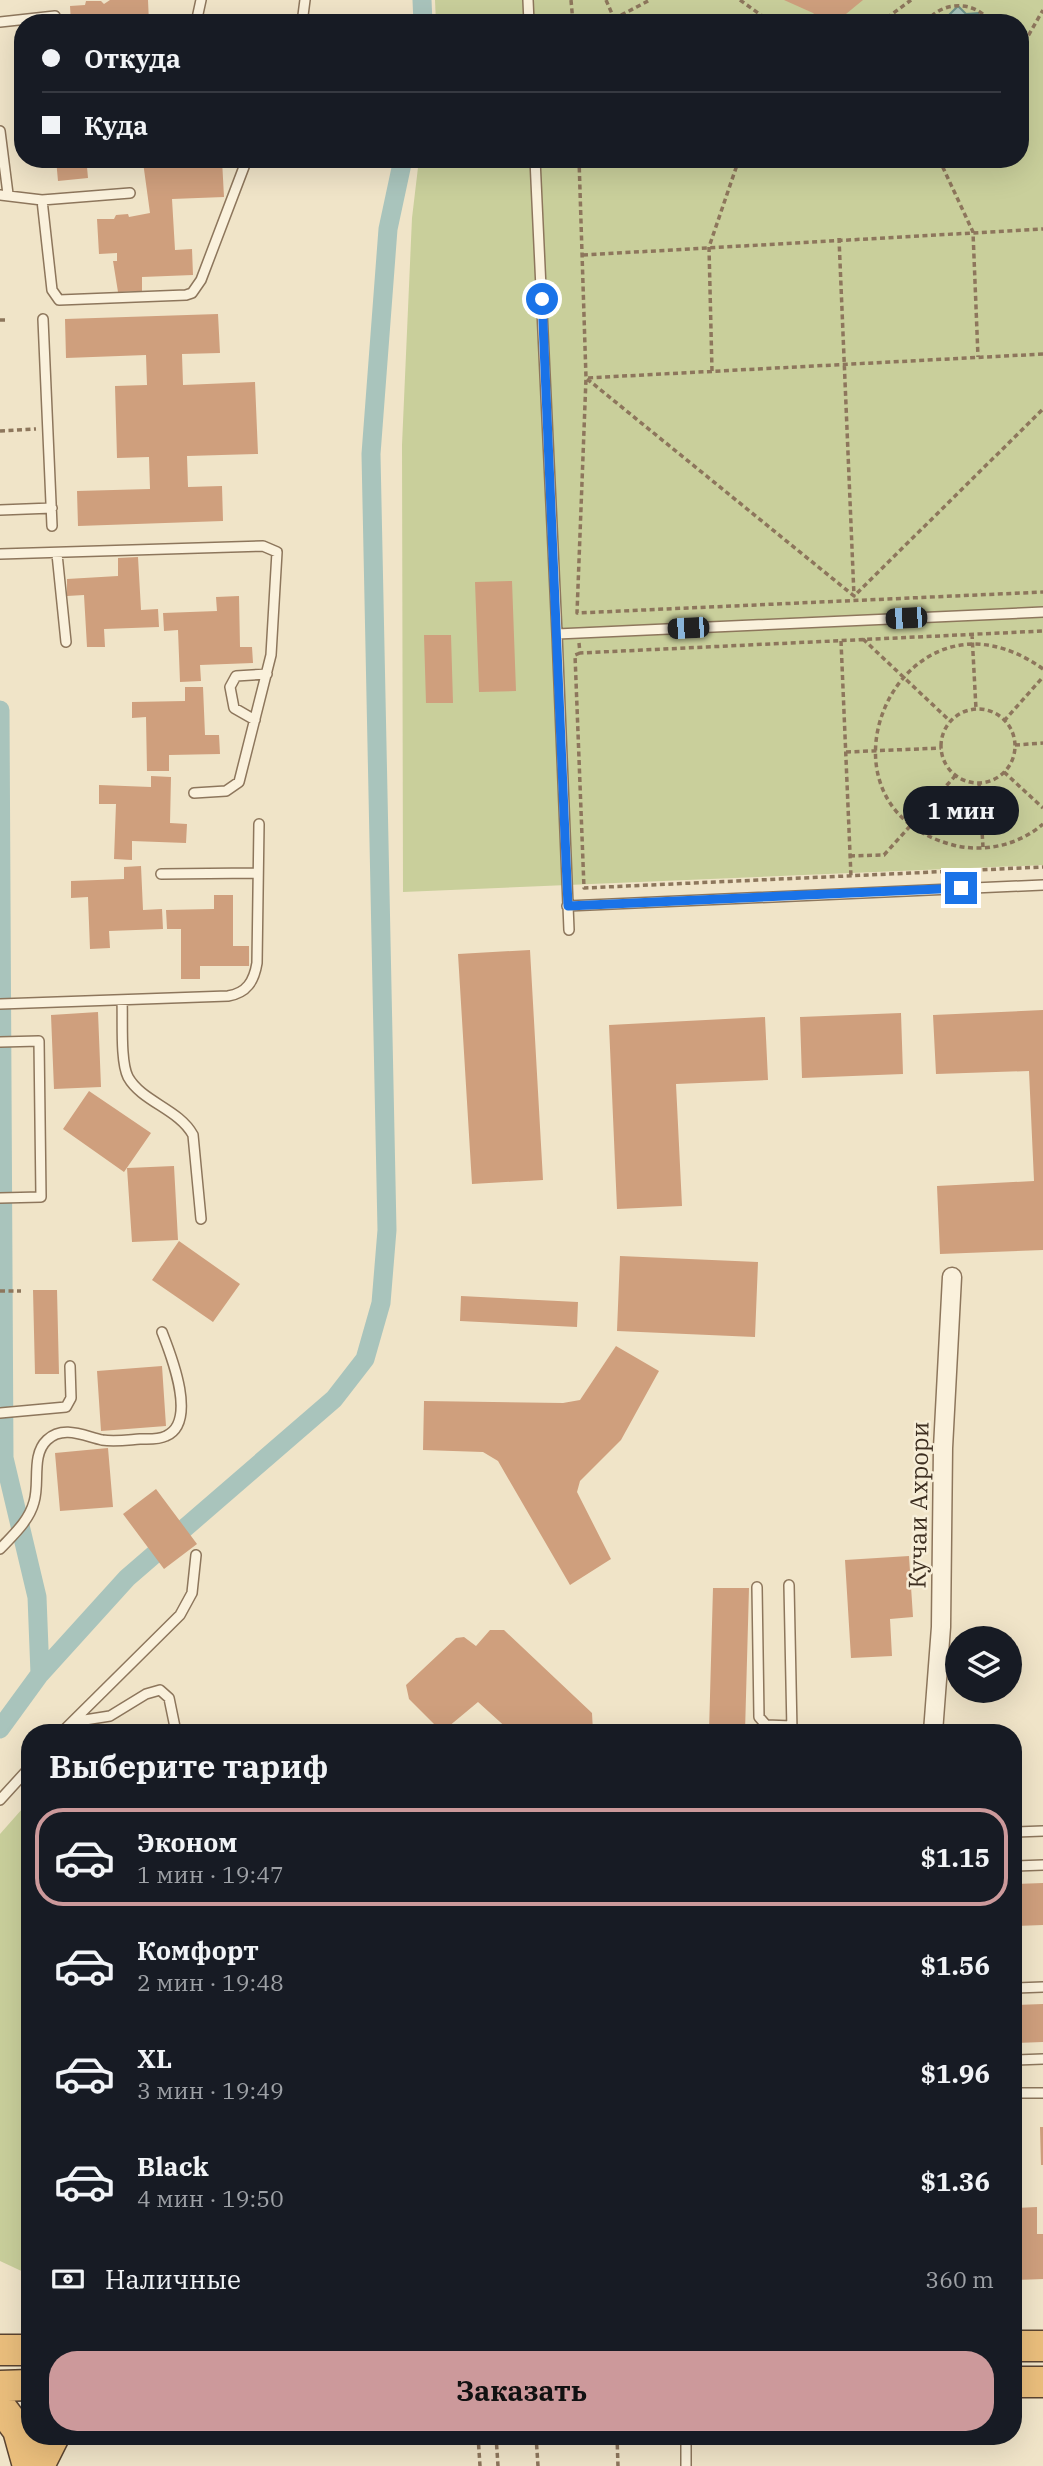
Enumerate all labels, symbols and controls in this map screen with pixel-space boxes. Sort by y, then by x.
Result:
text: Откуда [84,41,181,75]
text: Куда [84,108,148,142]
route start [526,283,558,315]
car [885,606,928,630]
car [667,616,710,640]
callout: 1 мин [903,786,1019,836]
text: 1 мин [927,795,995,825]
route end [945,872,977,904]
street label: Кучаи Ахрори [901,1421,935,1589]
map controls [945,1626,1022,1703]
button: layers [945,1626,1022,1703]
text: Выберите тариф [49,1745,329,1787]
text: Эконом [137,1825,238,1859]
icon: car [53,1826,116,1889]
text: $1.15 [920,1840,990,1874]
text: 1 мин · 19:47 [137,1859,284,1889]
text: Комфорт [137,1933,259,1967]
icon: car [53,1934,116,1997]
text: $1.56 [920,1948,990,1982]
text: 2 мин · 19:48 [137,1967,284,1997]
text: XL [137,2041,172,2075]
icon: car [53,2042,116,2105]
text: $1.96 [920,2056,990,2090]
text: 3 мин · 19:49 [137,2075,284,2105]
text: Black [137,2149,209,2183]
icon: car [53,2150,116,2213]
text: $1.36 [920,2164,990,2198]
text: 4 мин · 19:50 [137,2183,284,2213]
icon: cash [49,2260,87,2298]
text: Наличные [105,2262,241,2296]
text: 360 m [925,2264,994,2294]
button: Заказать [49,2351,994,2431]

